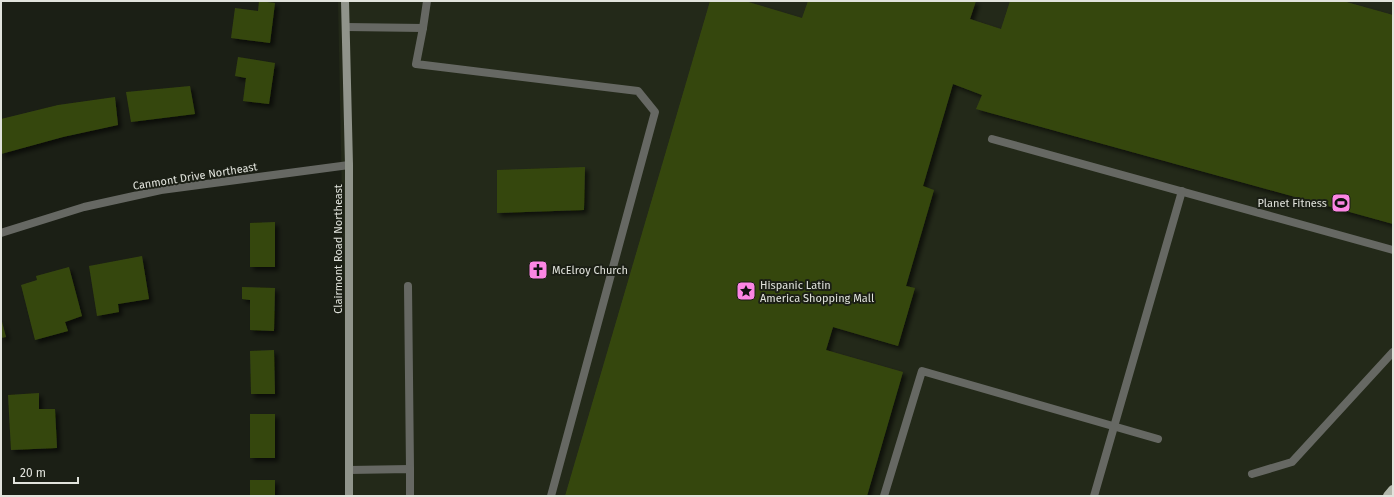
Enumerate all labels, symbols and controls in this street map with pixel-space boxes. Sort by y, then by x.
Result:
street label: Canmont Drive Northeast [132,160,258,193]
street label: Clairmont Road Northeast [332,184,345,314]
sports icon: Planet Fitness [1330,192,1352,214]
place label: Planet Fitness [1258,197,1327,210]
church icon: McElroy Church [527,259,549,281]
place label: McElroy Church [552,264,628,277]
place label: Hispanic Latin America Shopping Mall [760,279,874,305]
place icon: Hispanic Latin America Shopping Mall [735,280,757,302]
scale bar [14,459,78,485]
text: 20 m [20,466,46,480]

